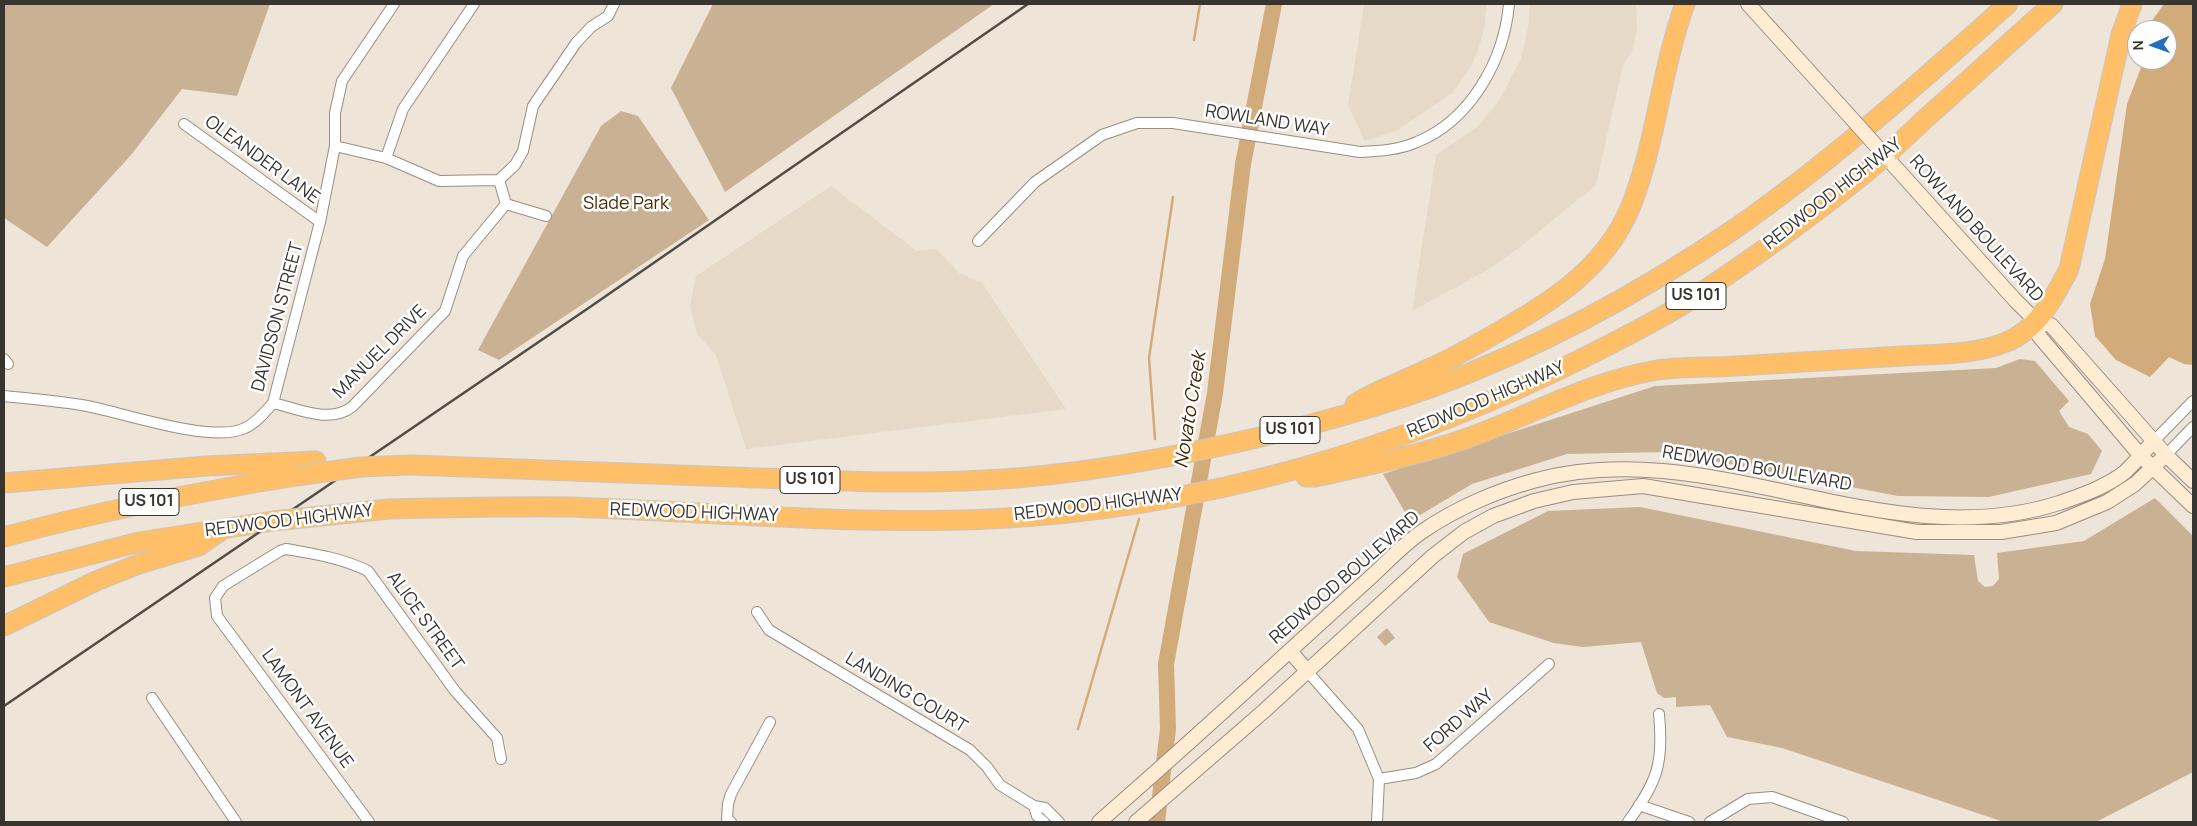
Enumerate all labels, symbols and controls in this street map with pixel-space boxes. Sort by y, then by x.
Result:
north arrow [2127,20,2177,70]
text: N [2128,40,2147,51]
street label: ROWLAND WAY [1203,101,1331,141]
street label: OLEANDER LANE [200,111,324,209]
street label: REDWOOD HIGHWAY [1760,134,1906,254]
street label: ROWLAND BOULEVARD [1904,151,2048,307]
park label: Slade Park [583,193,669,215]
street label: DAVIDSON STREET [248,240,308,394]
road number: US 101 [1666,282,1726,310]
street label: MANUEL DRIVE [329,301,431,403]
water label: Novato Creek [1171,350,1211,470]
street label: REDWOOD HIGHWAY [1404,357,1568,443]
road number: US 101 [1260,416,1320,444]
street label: REDWOOD BOULEVARD [1661,442,1853,496]
road number: US 101 [780,466,840,494]
street label: REDWOOD HIGHWAY [1013,484,1183,526]
road number: US 101 [119,488,179,516]
street label: REDWOOD HIGHWAY [609,499,779,527]
street label: REDWOOD HIGHWAY [204,500,374,542]
street label: REDWOOD BOULEVARD [1265,507,1425,649]
street label: ALICE STREET [382,568,468,674]
street label: LAMONT AVENUE [257,645,357,773]
street label: LANDING COURT [841,648,971,738]
street label: FORD WAY [1420,685,1498,757]

